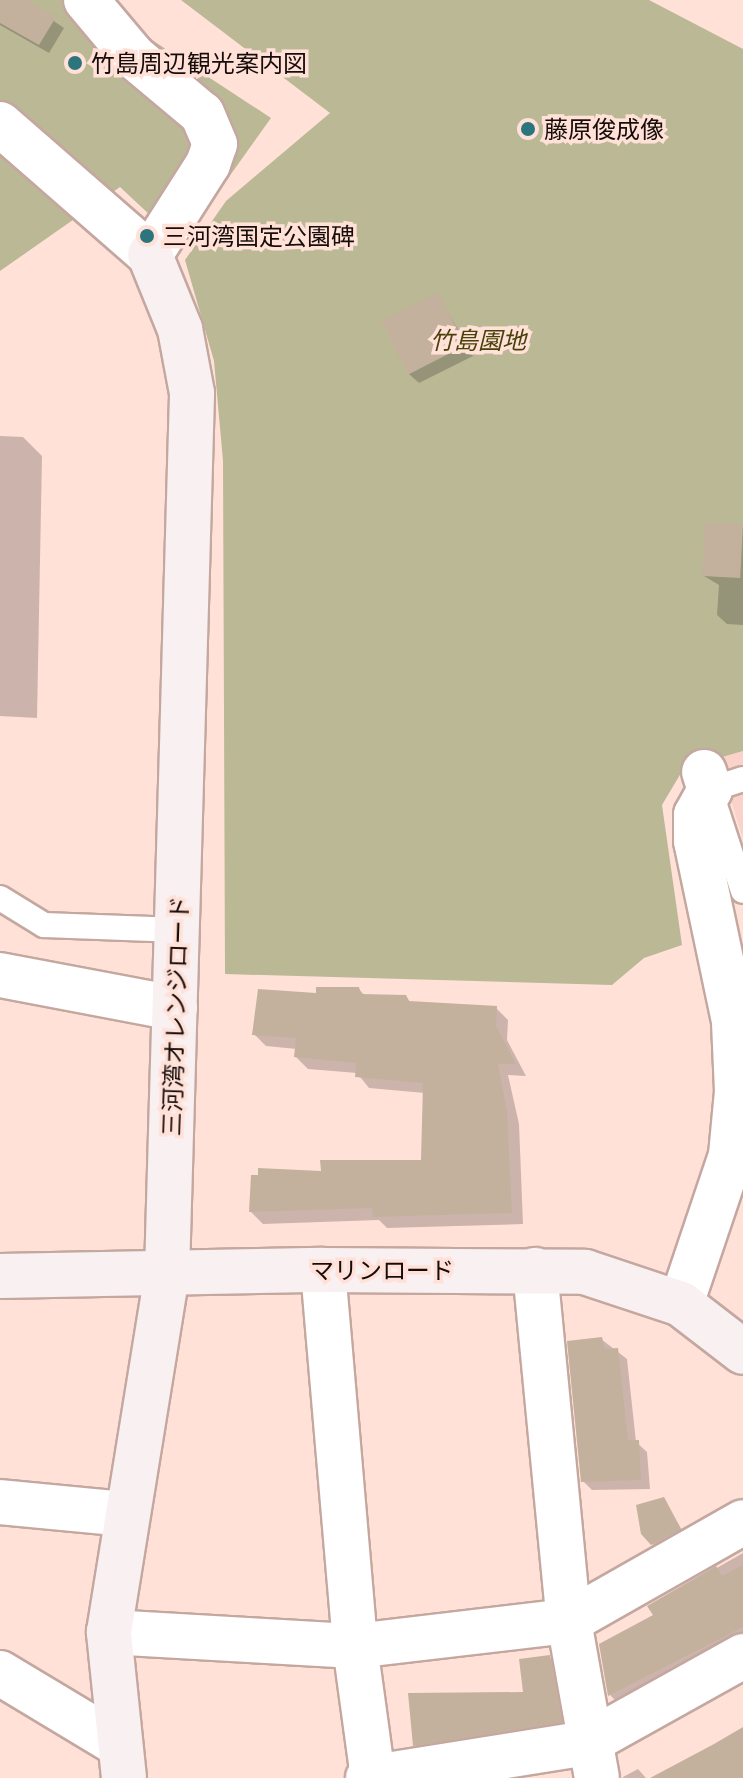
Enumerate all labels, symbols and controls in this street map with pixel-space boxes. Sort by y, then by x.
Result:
place label: 竹島周辺観光案内図 [91,49,307,77]
marker: 竹島周辺観光案内図 [66,54,84,72]
place label: 藤原俊成像 [544,115,664,143]
marker: 藤原俊成像 [519,120,537,138]
place label: 三河湾国定公園碑 [163,222,355,250]
marker: 三河湾国定公園碑 [138,227,156,245]
park label: 竹島園地 [430,326,526,354]
street label: 三河湾オレンジロード [156,896,194,1136]
street label: マリンロード [310,1256,454,1284]

